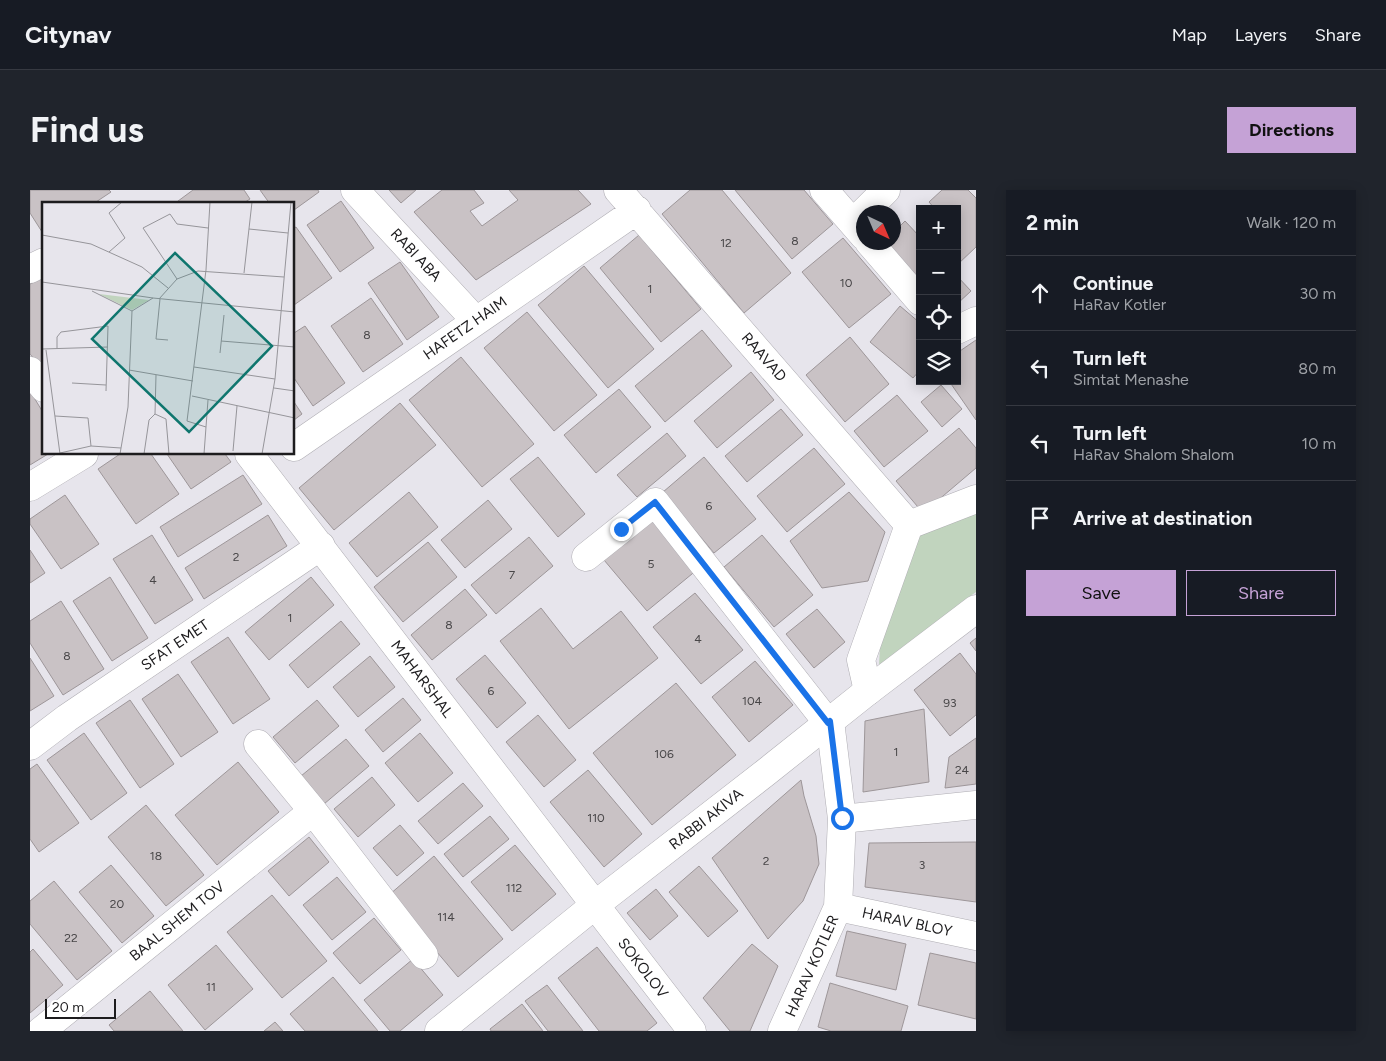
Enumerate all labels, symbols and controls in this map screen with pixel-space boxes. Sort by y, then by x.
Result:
text: Citynav [25,20,112,49]
text: Map [1172,24,1207,46]
text: Layers [1235,24,1287,46]
text: Share [1315,24,1361,46]
button: Directions [1227,107,1356,153]
text: Find us [30,109,144,151]
inset map [42,202,295,455]
north arrow [856,205,901,250]
map controls [916,205,961,385]
button: + [916,205,961,250]
text: 2 min [1026,210,1079,235]
text: Walk · 120 m [1247,213,1336,232]
street label: RABI ABA [387,225,445,285]
house number: 8 [791,234,799,248]
house number: 12 [720,236,732,250]
button: − [916,250,961,295]
text: Continue [1073,272,1153,295]
house number: 10 [840,276,853,290]
icon: ahead [1026,279,1054,307]
house number: 1 [648,282,652,296]
text: 30 m [1299,284,1336,303]
street label: HAFETZ HAIM [420,292,510,364]
button: locate [916,295,961,340]
text: HaRav Kotler [1073,295,1166,314]
house number: 8 [363,328,371,342]
street label: RAAVAD [738,329,790,385]
button: layers [916,340,961,385]
text: Turn left [1073,347,1147,370]
icon: left [1026,354,1054,382]
text: 80 m [1298,359,1336,378]
text: Simtat Menashe [1073,370,1189,389]
text: Turn left [1073,422,1147,445]
icon: left [1026,429,1054,457]
text: 10 m [1302,434,1336,453]
text: HaRav Shalom Shalom [1073,445,1234,464]
house number: 6 [706,499,713,513]
icon: arrive [1026,504,1054,532]
text: Arrive at destination [1073,507,1252,530]
route end [610,518,633,541]
house number: 2 [233,550,239,564]
house number: 5 [648,557,655,571]
house number: 7 [509,568,516,582]
button: Save [1026,570,1176,616]
button: Share [1186,570,1336,616]
house number: 4 [149,573,157,587]
house number: 1 [288,611,292,625]
street label: SFAT EMET [138,615,213,674]
house number: 8 [445,618,453,632]
house number: 4 [694,632,702,646]
street label: MAHARSHAL [387,637,457,721]
house number: 8 [63,649,71,663]
house number: 6 [488,684,495,698]
house number: 104 [742,694,763,708]
house number: 93 [943,696,957,710]
house number: 1 [894,745,898,759]
house number: 106 [654,747,674,761]
house number: 24 [955,763,970,777]
street label: RABBI AKIVA [665,785,747,853]
route start [831,807,854,830]
house number: 110 [587,811,605,825]
house number: 18 [150,849,162,863]
house number: 2 [763,854,769,868]
house number: 3 [919,858,925,872]
street label: BAAL SHEM TOV [126,877,229,965]
house number: 112 [506,881,522,895]
house number: 20 [110,897,125,911]
street label: HARAV BLOY [860,904,954,940]
house number: 114 [437,910,455,924]
street label: HARAV KOTLER [782,912,842,1020]
house number: 22 [64,931,78,945]
street label: SOKOLOV [614,934,672,1002]
house number: 11 [206,980,216,994]
scale bar [45,996,116,1019]
text: 20 m [52,999,84,1016]

